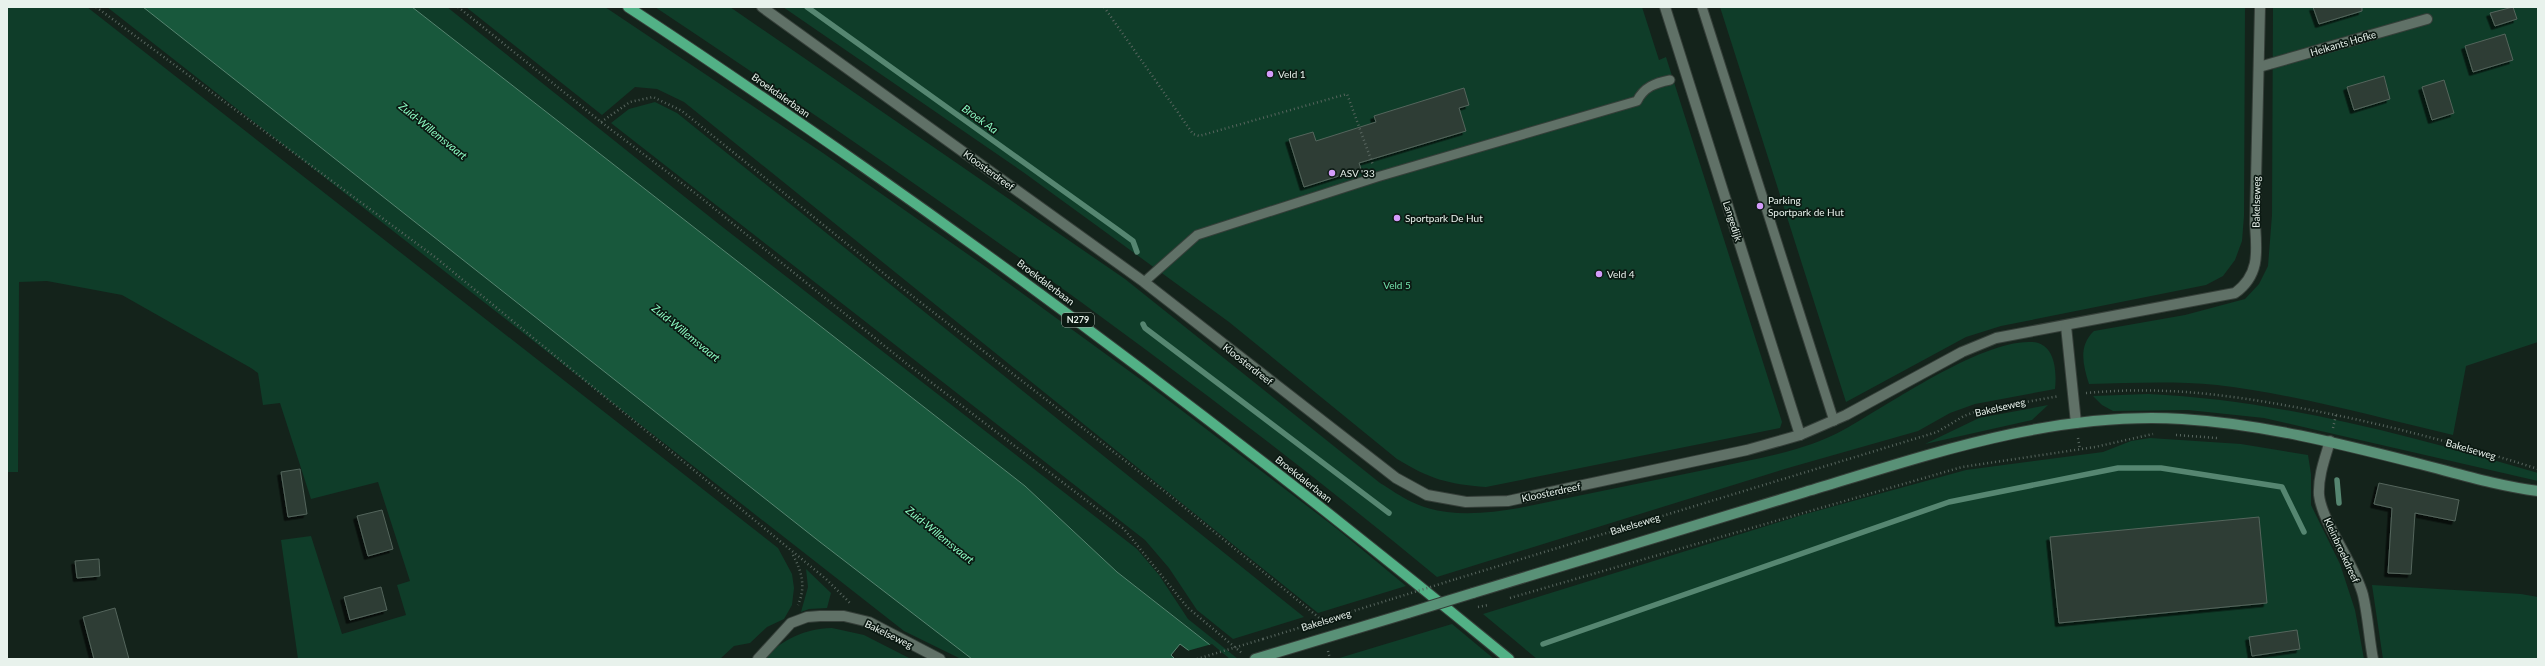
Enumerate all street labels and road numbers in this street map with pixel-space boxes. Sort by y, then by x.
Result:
street label: Heikants Hofke [2309,28,2377,58]
street label: Broekdalerbaan [749,70,813,120]
street label: Kloosterdreef [961,148,1017,193]
street label: Bakelseweg [2250,176,2262,228]
street label: Langedijk [1721,199,1745,243]
street label: Broekdalerbaan [1015,257,1077,307]
road number: N279 [1062,313,1094,327]
street label: Kloosterdreef [1221,341,1276,387]
street label: Bakelseweg [1973,395,2027,419]
street label: Bakelseweg [2445,436,2497,462]
street label: Broekdalerbaan [1273,453,1335,505]
street label: Kloosterdreef [1520,480,1582,504]
street label: Bakelseweg [1609,511,1661,537]
street label: Kleinbroekdreef [2322,516,2362,585]
street label: Bakelseweg [1300,607,1352,633]
street label: Bakelseweg [863,617,915,651]

